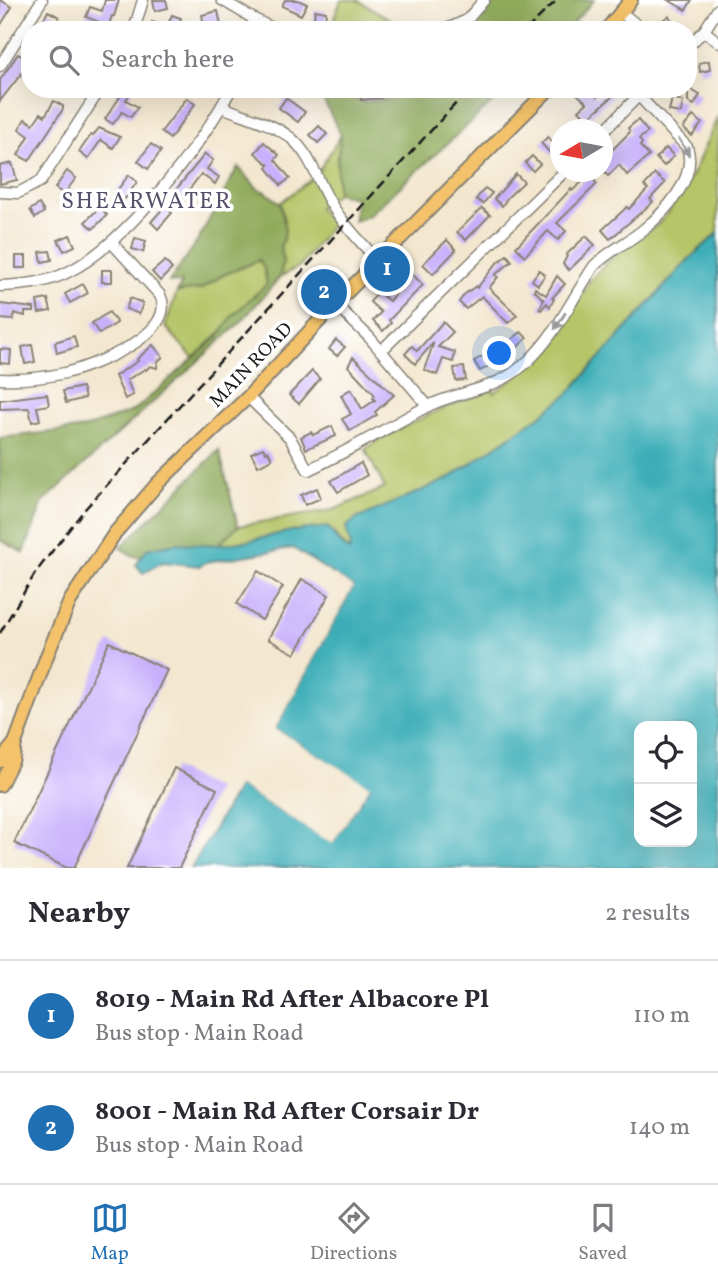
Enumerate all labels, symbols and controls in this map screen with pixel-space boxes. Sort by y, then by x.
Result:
search box [21,21,697,98]
icon: search [45,41,83,79]
text: Search here [101,42,234,78]
north arrow [550,119,613,182]
one-way arrow [677,137,690,157]
district label: SHEARWATER [61,186,233,218]
pin: 1 [364,243,410,295]
pin: 2 [301,266,347,318]
one-way arrow [553,312,567,330]
street label: MAIN ROAD [204,317,299,414]
your location [482,336,516,370]
map controls [634,721,697,847]
button: locate [634,721,697,784]
button: layers [634,784,697,847]
text: Nearby [28,893,130,935]
text: 2 results [605,898,690,930]
text: 8019 - Main Rd After Albacore Pl [95,982,489,1018]
text: 1 [46,1000,56,1032]
text: 110 m [633,1000,690,1032]
text: Bus stop · Main Road [95,1018,304,1050]
text: 8001 - Main Rd After Corsair Dr [95,1094,479,1130]
text: 2 [45,1112,57,1144]
text: 140 m [629,1112,690,1144]
text: Bus stop · Main Road [95,1130,304,1162]
tab: Map [91,1199,129,1267]
tab: Directions [310,1199,397,1267]
tab: Saved [578,1199,627,1267]

